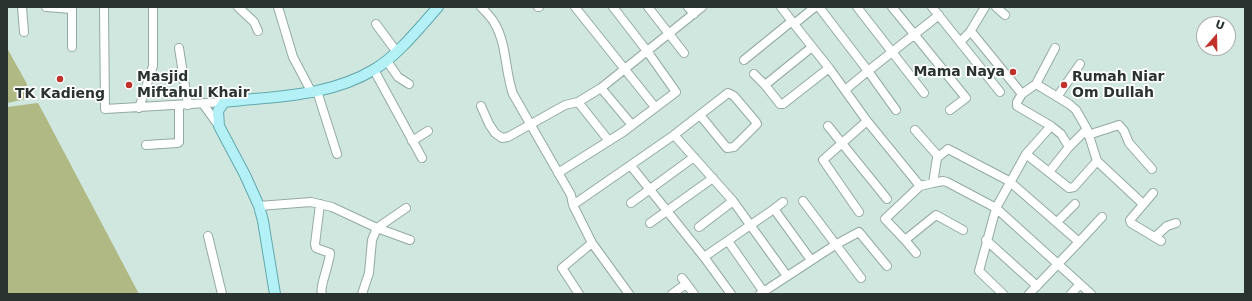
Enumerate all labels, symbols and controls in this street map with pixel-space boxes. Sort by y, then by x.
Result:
north arrow [1196,16,1236,56]
text: U [1214,18,1226,33]
place label: Mama Naya [913,64,1005,80]
marker: Mama Naya [1008,67,1018,77]
place label: Masjid Miftahul Khair [137,69,250,102]
place label: Rumah Niar Om Dullah [1072,69,1164,102]
marker: TK Kadieng [55,74,65,84]
marker: Masjid Miftahul Khair [124,80,134,90]
marker: Rumah Niar Om Dullah [1059,80,1069,90]
place label: TK Kadieng [15,86,105,102]

